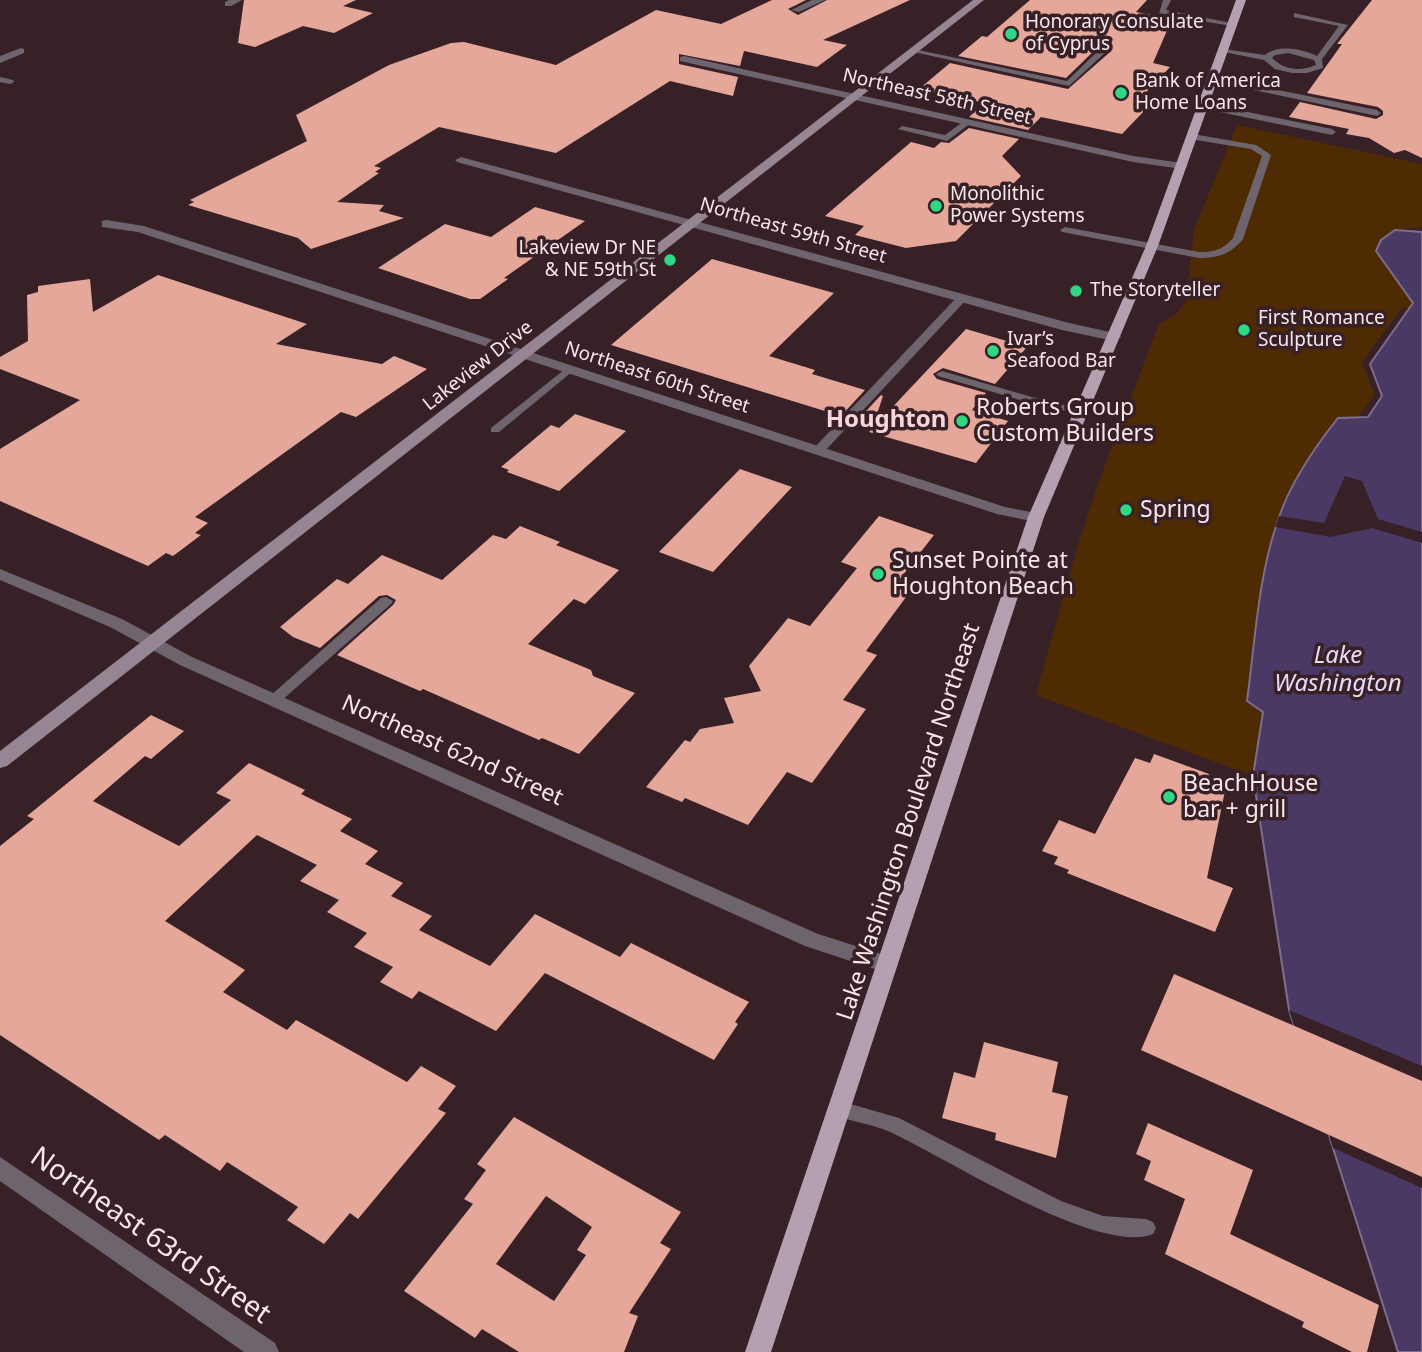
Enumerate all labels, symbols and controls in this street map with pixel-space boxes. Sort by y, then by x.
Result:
place label: Honorary Consulate of Cyprus [1025,12,1204,56]
marker: Honorary Consulate of Cyprus [1003,26,1019,42]
street label: Northeast 58th Street [840,64,1034,130]
place label: Bank of America Home Loans [1135,71,1281,115]
marker: Bank of America Home Loans [1113,85,1129,101]
place label: Monolithic Power Systems [950,184,1085,228]
street label: Northeast 59th Street [697,193,889,269]
marker: Monolithic Power Systems [928,198,944,214]
place label: Lakeview Dr NE & NE 59th St [518,238,656,282]
marker: Lakeview Dr NE & NE 59th St [662,252,678,268]
place label: The Storyteller [1090,280,1220,302]
marker: The Storyteller [1068,283,1084,299]
place label: First Romance Sculpture [1258,308,1385,352]
street label: Lakeview Drive [419,316,537,416]
marker: First Romance Sculpture [1236,322,1252,338]
place label: Ivar’s Seafood Bar [1007,329,1116,373]
street label: Northeast 60th Street [562,337,752,419]
marker: Ivar’s Seafood Bar [985,343,1001,359]
place label: Roberts Group Custom Builders [976,394,1154,448]
district label: Houghton [826,406,946,434]
marker: Roberts Group Custom Builders [954,413,970,429]
place label: Spring [1140,496,1211,524]
marker: Spring [1118,502,1134,518]
place label: Sunset Pointe at Houghton Beach [892,547,1074,601]
marker: Sunset Pointe at Houghton Beach [870,566,886,582]
street label: Lake Washington Boulevard Northeast [832,620,986,1024]
water label: Lake Washington [1274,642,1402,698]
street label: Northeast 62nd Street [337,690,567,812]
place label: BeachHouse bar + grill [1183,770,1318,824]
marker: BeachHouse bar + grill [1161,789,1177,805]
street label: Northeast 63rd Street [24,1140,276,1332]

